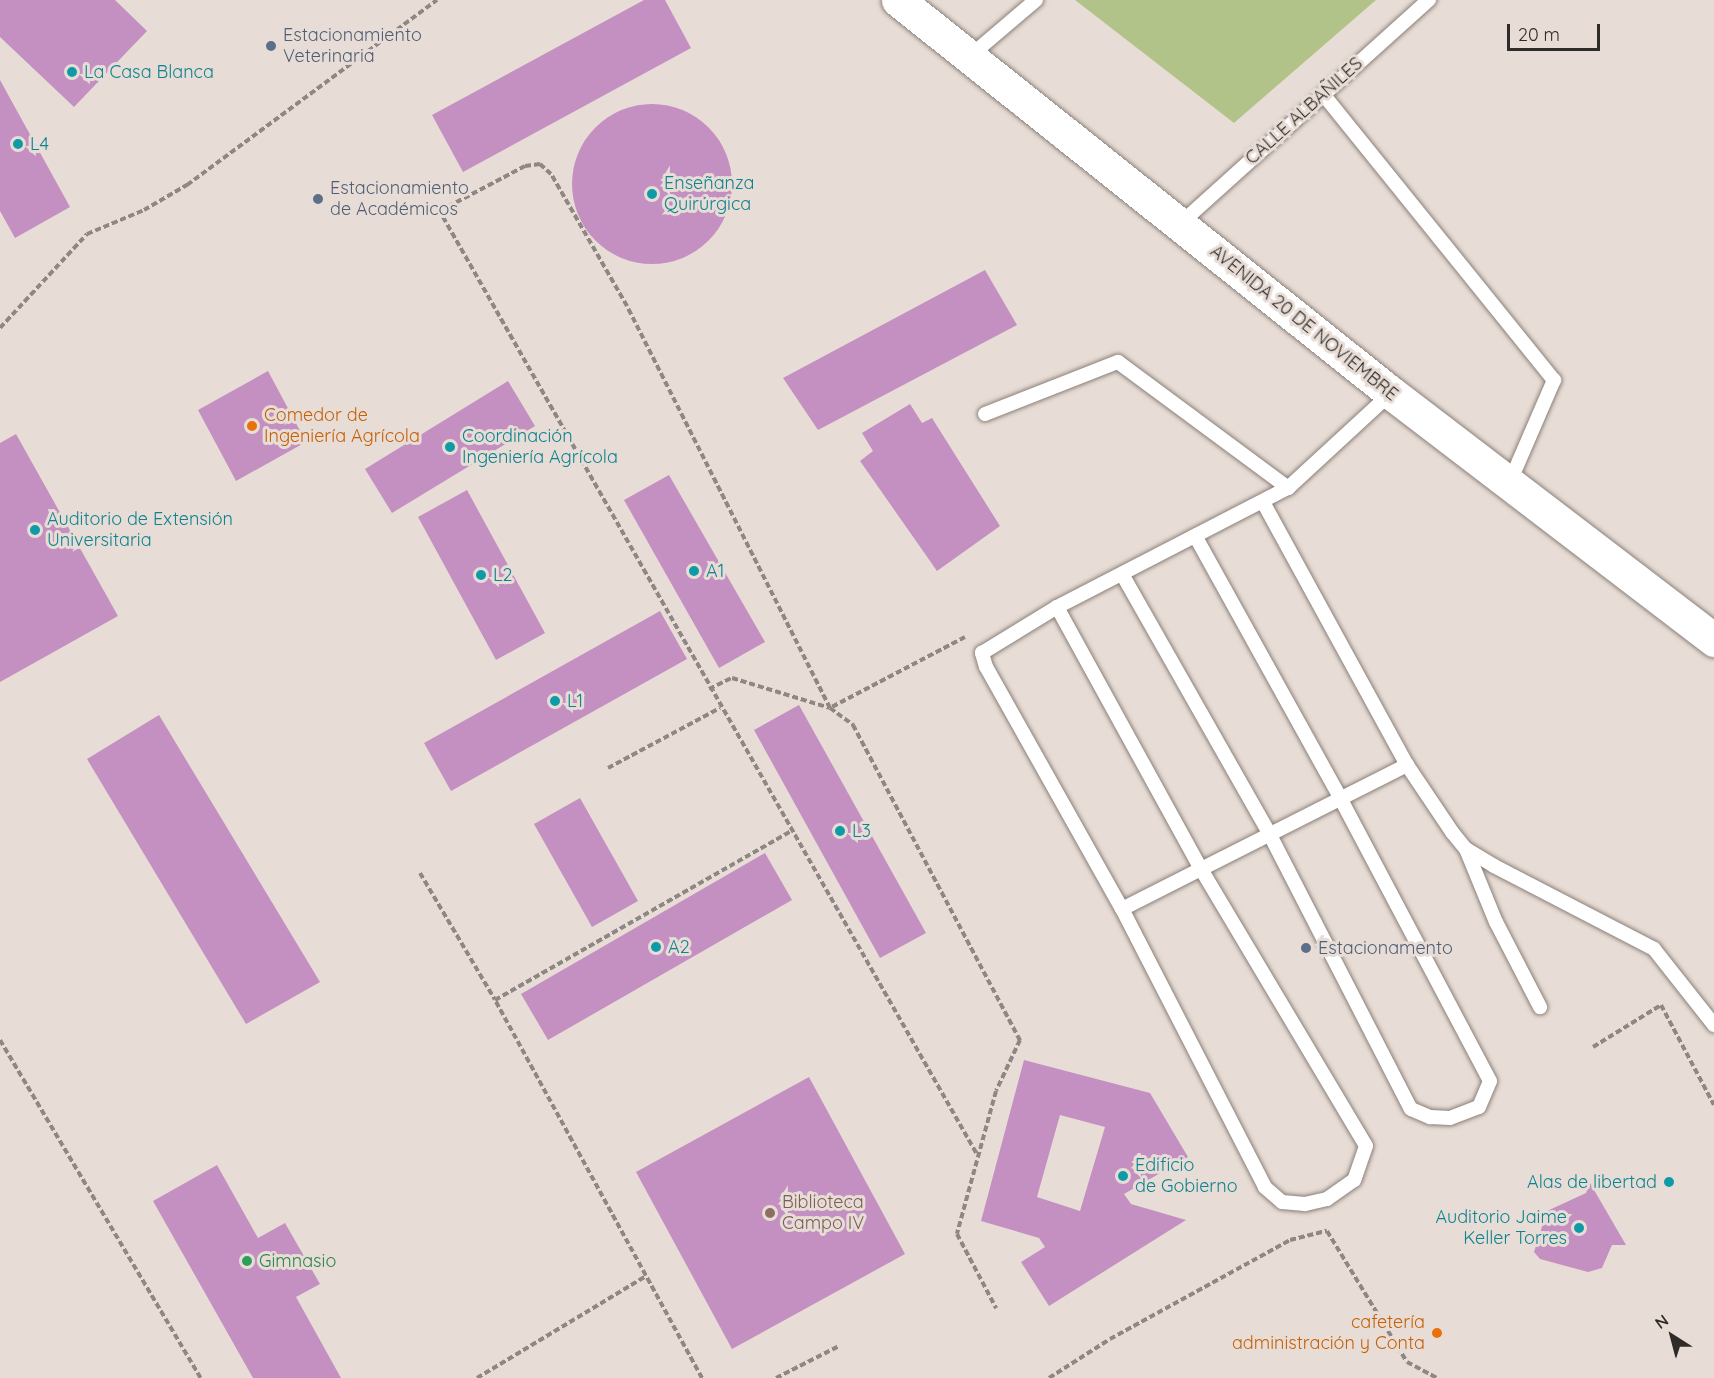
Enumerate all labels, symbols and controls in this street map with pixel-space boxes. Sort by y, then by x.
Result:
scale bar [1510,12,1603,50]
text: 20 m [1518,23,1560,46]
place label: Estacionamiento Veterinaria [283,25,422,68]
marker: Estacionamiento Veterinaria [264,39,278,53]
street label: CALLE ALBAÑILES [1241,53,1367,169]
place label: La Casa Blanca [84,61,214,83]
marker: La Casa Blanca [65,65,79,79]
place label: L4 [30,133,49,155]
marker: L4 [11,137,25,151]
place label: Enseñanza Quirúrgica [664,173,754,216]
place label: Estacionamiento de Académicos [330,178,469,220]
marker: Enseñanza Quirúrgica [645,187,659,201]
marker: Estacionamiento de Académicos [311,192,325,206]
street label: AVENIDA 20 DE NOVIEMBRE [1206,241,1402,405]
place label: Comedor de Ingeniería Agrícola [264,405,420,448]
marker: Comedor de Ingeniería Agrícola [245,419,259,433]
place label: Coordinación Ingeniería Agrícola [462,426,618,468]
marker: Coordinación Ingeniería Agrícola [443,440,457,454]
place label: Auditorio de Extensión Universitaria [47,509,233,552]
marker: Auditorio de Extensión Universitaria [28,523,42,537]
place label: A1 [706,560,724,582]
place label: L2 [493,564,513,586]
marker: A1 [687,564,701,578]
marker: L2 [474,568,488,582]
place label: L1 [567,690,583,712]
marker: L1 [548,694,562,708]
place label: L3 [852,820,871,842]
marker: L3 [833,824,847,838]
place label: A2 [668,936,690,958]
place label: Estacionamento [1318,937,1453,959]
marker: A2 [649,940,663,954]
marker: Estacionamento [1299,941,1313,955]
place label: Edificio de Gobierno [1135,1155,1238,1198]
marker: Edificio de Gobierno [1116,1169,1130,1183]
place label: Alas de libertad [1527,1171,1657,1193]
marker: Alas de libertad [1662,1175,1676,1189]
place label: Biblioteca Campo IV [782,1192,864,1234]
marker: Biblioteca Campo IV [763,1206,777,1220]
place label: Auditorio Jaime Keller Torres [1435,1207,1567,1250]
marker: Auditorio Jaime Keller Torres [1572,1221,1586,1235]
place label: Gimnasio [259,1250,336,1272]
marker: Gimnasio [240,1254,254,1268]
north arrow [1642,1306,1702,1366]
text: N [1651,1310,1672,1333]
place label: cafetería administración y Conta [1232,1312,1425,1354]
marker: cafetería administración y Conta [1430,1326,1444,1340]

